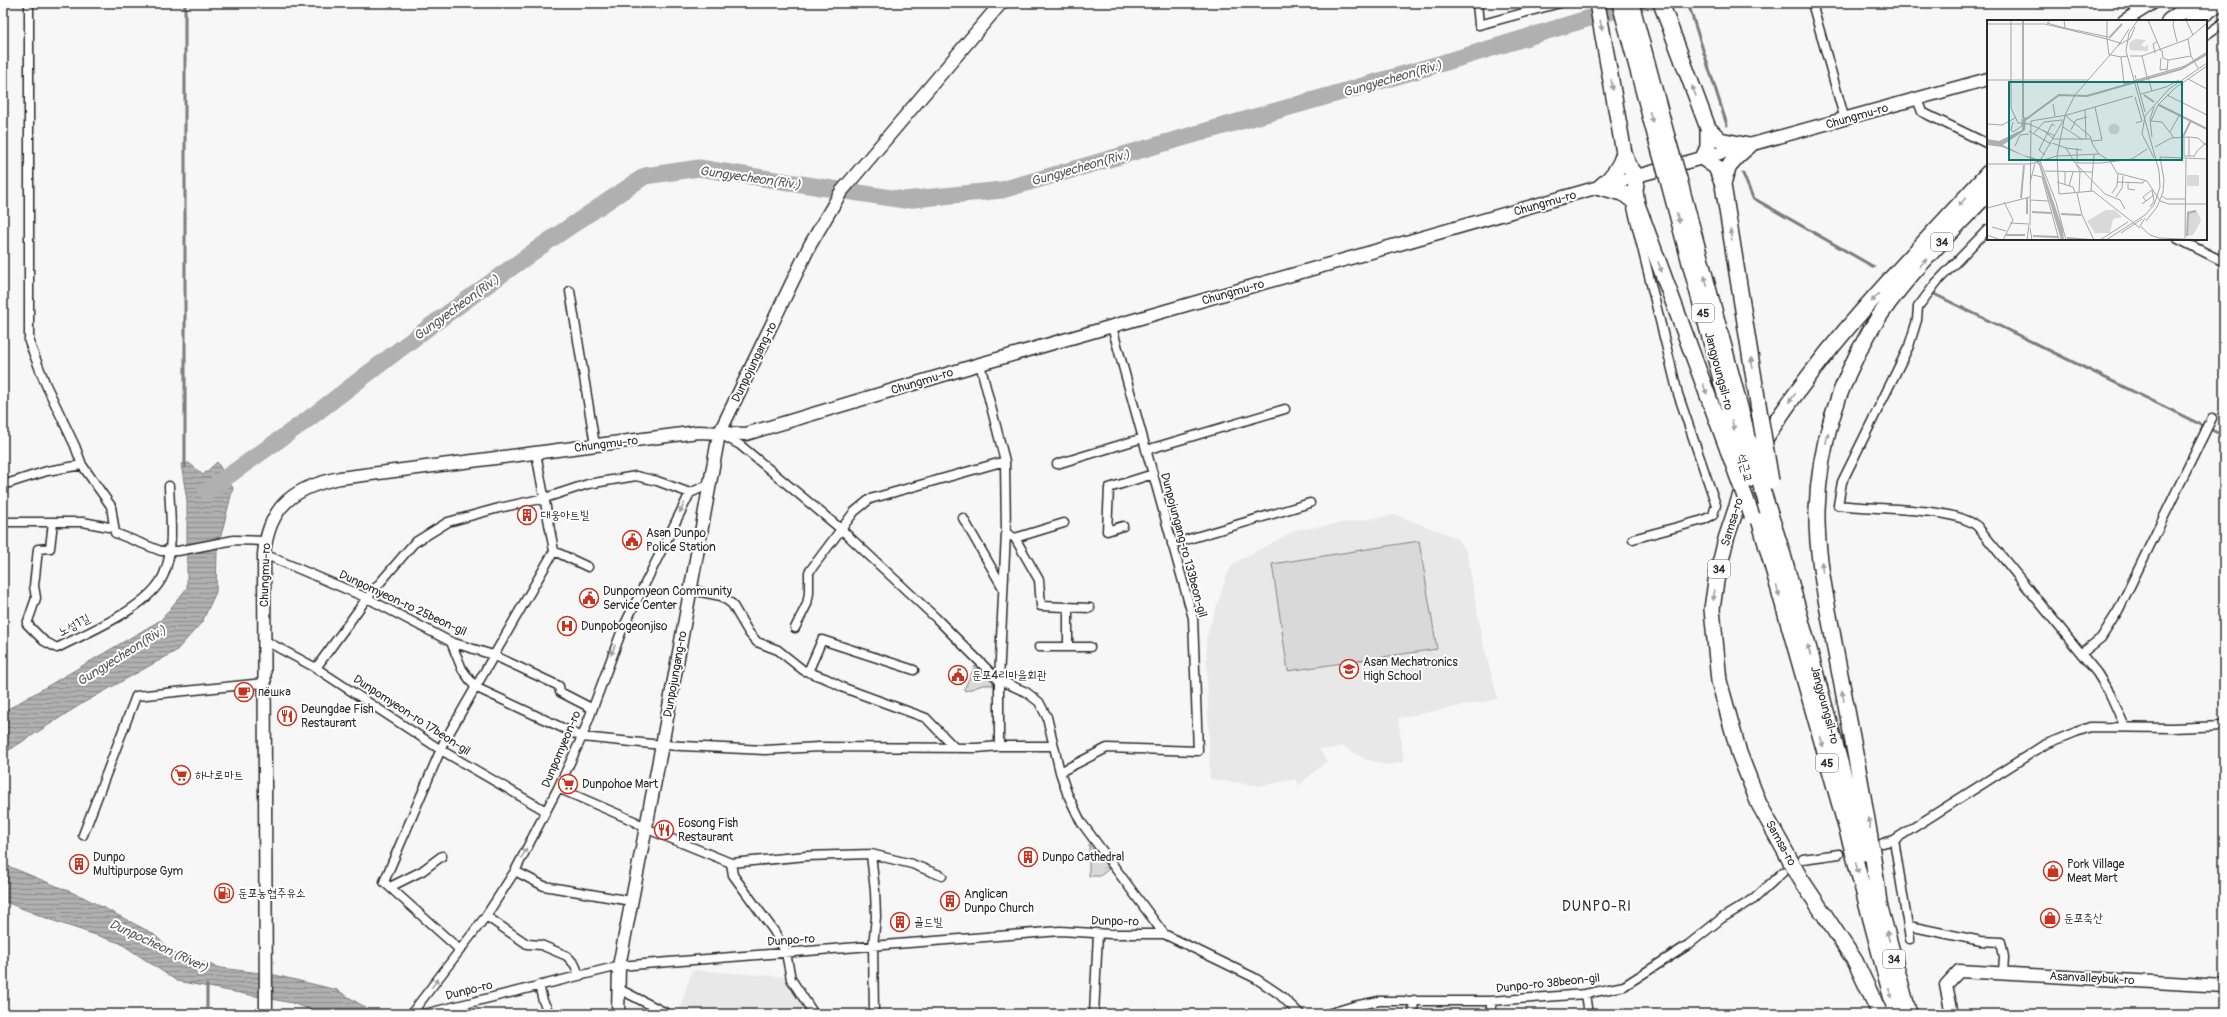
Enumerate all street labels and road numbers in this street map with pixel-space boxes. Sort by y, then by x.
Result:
street label: Chungmu-ro [1824,100,1891,133]
street label: Chungmu-ro [1512,187,1579,220]
road number: 34 [1931,233,1953,251]
street label: Chungmu-ro [1200,276,1267,309]
road number: 45 [1692,304,1714,322]
street label: Dunpojungang-ro [729,319,781,405]
street label: Jangyoungsil-ro [1701,330,1736,412]
street label: Chungmu-ro [889,365,956,398]
street label: Chungmu-ro [573,433,639,456]
street label: 석근교 [1734,452,1756,484]
street label: Dunpojungang-ro 133beon-gil [1157,471,1210,619]
street label: Samsa-ro [1718,496,1747,548]
street label: Chungmu-ro [257,542,274,607]
road number: 34 [1708,560,1730,578]
street label: Dunpomyeon-ro 25beon-gil [337,567,469,640]
street label: 노성1길 [56,611,93,640]
street label: Dunpojungang-ro [661,629,691,718]
street label: Jangyoungsil-ro [1807,664,1842,746]
street label: Dunpomyeon-ro 17beon-gil [350,672,473,759]
street label: Dunpomyeon-ro [538,708,585,790]
road number: 45 [1816,754,1838,772]
street label: Samsa-ro [1762,818,1799,869]
street label: Dunpo-ro [1091,914,1140,929]
street label: Dunpo-ro [767,931,816,950]
road number: 34 [1883,950,1905,968]
street label: Asanvalleybuk-ro [2049,969,2136,988]
street label: Dunpo-ro 38beon-gil [1495,971,1601,996]
street label: Dunpo-ro [444,977,495,1004]

